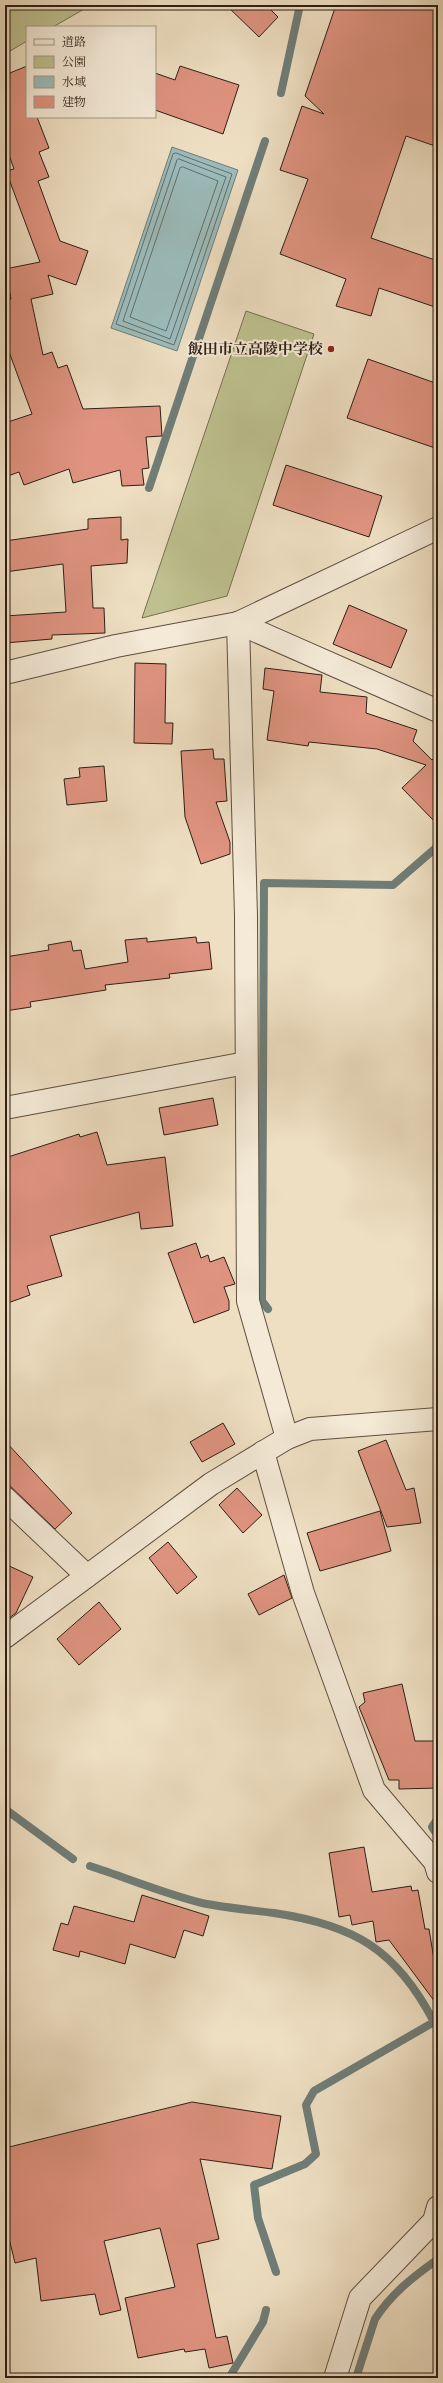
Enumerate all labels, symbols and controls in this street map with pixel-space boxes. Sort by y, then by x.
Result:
legend [26,26,156,118]
text: 道路 [62,35,86,49]
text: 公園 [62,55,86,69]
text: 水域 [62,75,86,89]
text: 建物 [62,95,86,109]
place label: 飯田市立高陵中学校 [188,340,323,358]
marker: 飯田市立高陵中学校 [326,344,336,354]

